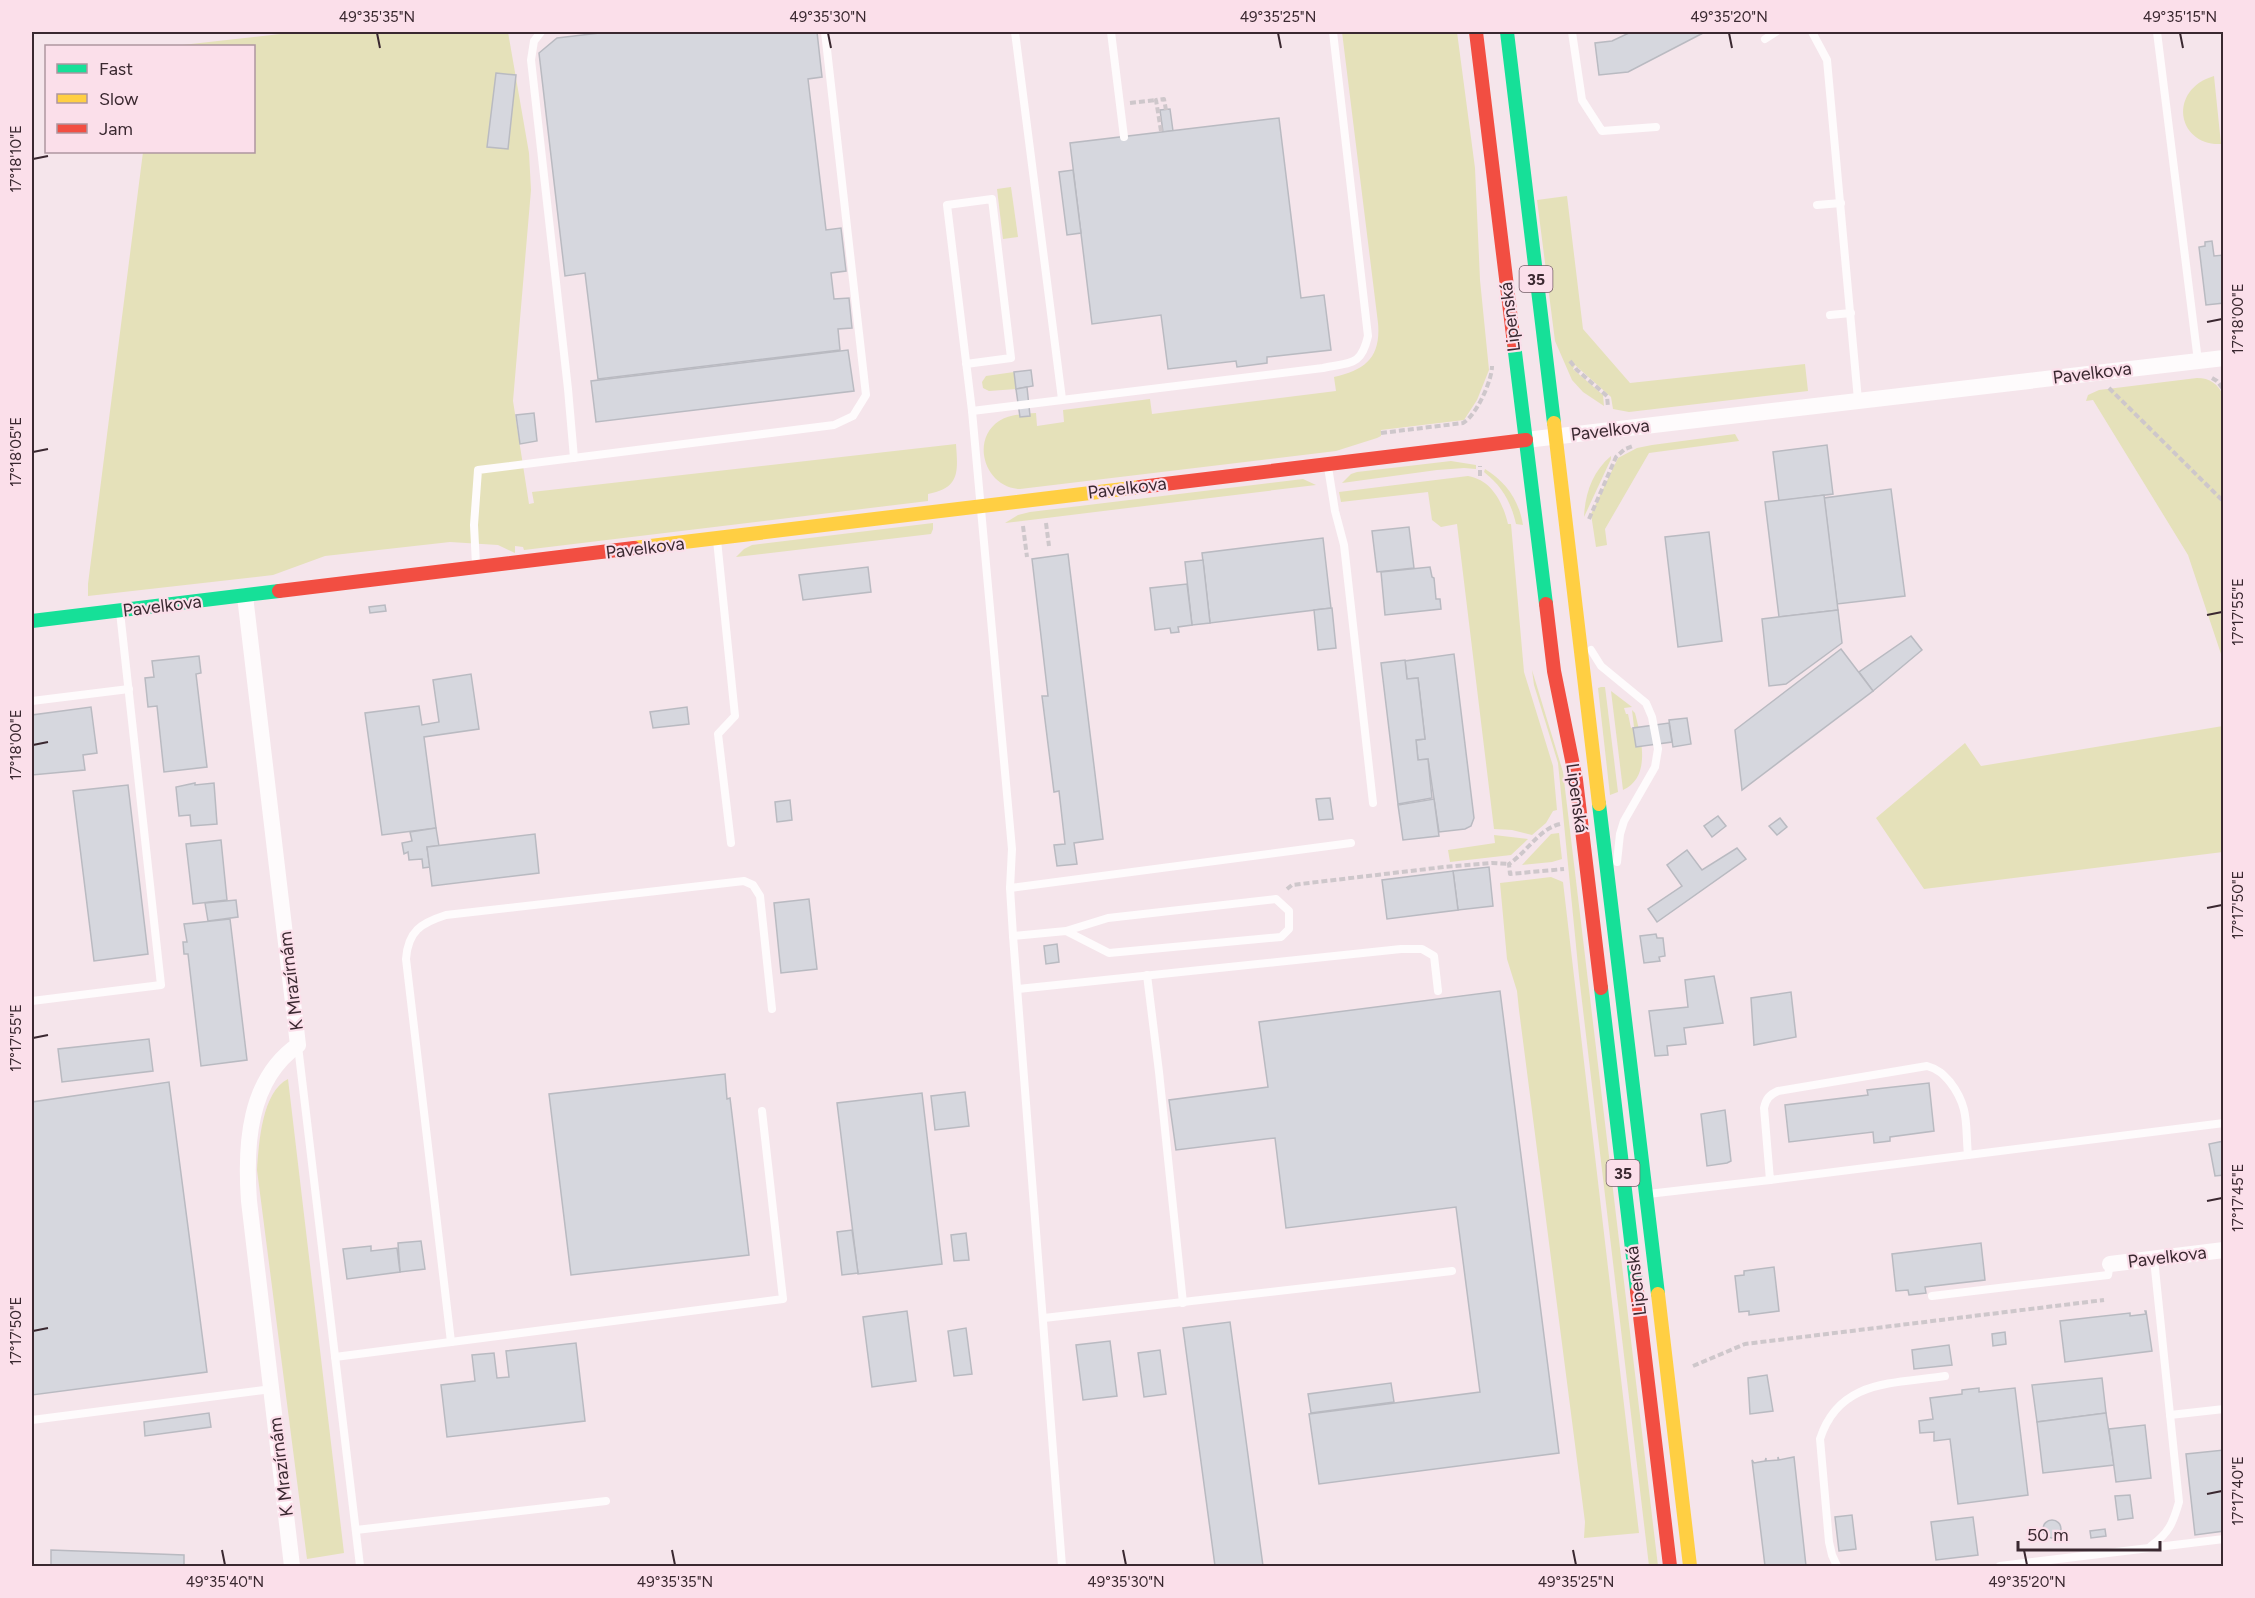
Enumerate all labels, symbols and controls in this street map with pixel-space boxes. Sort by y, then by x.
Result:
text: 49°35'35"N [339,8,415,26]
text: 49°35'30"N [789,8,867,26]
text: 49°35'25"N [1240,8,1316,26]
text: 49°35'20"N [1690,8,1768,26]
text: 49°35'15"N [2143,8,2217,26]
legend [45,45,255,153]
text: Fast [99,58,133,80]
text: Slow [99,88,138,110]
text: Jam [99,118,133,140]
text: 17°18'10"E [7,125,25,193]
road number: 35 [1520,266,1552,292]
street label: Lipenská [1495,281,1525,353]
text: 17°18'00"E [2229,283,2247,355]
street label: Pavelkova [2051,357,2133,389]
street label: Pavelkova [1569,414,1651,446]
text: 17°18'05"E [7,417,25,487]
street label: Pavelkova [1086,472,1168,504]
street label: Pavelkova [604,532,686,564]
text: 17°17'55"E [2229,578,2247,646]
street label: Pavelkova [121,590,203,622]
text: 17°18'00"E [7,709,25,781]
street label: Lipenská [1561,762,1593,834]
text: 17°17'50"E [2229,871,2247,939]
street label: K Mrazírnám [274,930,308,1032]
text: 17°17'55"E [7,1004,25,1072]
road number: 35 [1606,1160,1640,1186]
text: 17°17'45"E [2229,1164,2247,1232]
street label: Pavelkova [2126,1241,2208,1273]
street label: Lipenská [1621,1245,1651,1317]
text: 17°17'50"E [7,1297,25,1365]
street label: K Mrazírnám [264,1416,298,1518]
text: 17°17'40"E [2229,1456,2247,1526]
scale bar [2018,1514,2160,1552]
text: 50 m [2027,1524,2069,1546]
text: 49°35'40"N [186,1573,264,1591]
text: 49°35'35"N [637,1573,713,1591]
text: 49°35'30"N [1087,1573,1165,1591]
text: 49°35'25"N [1538,1573,1614,1591]
text: 49°35'20"N [1988,1573,2066,1591]

